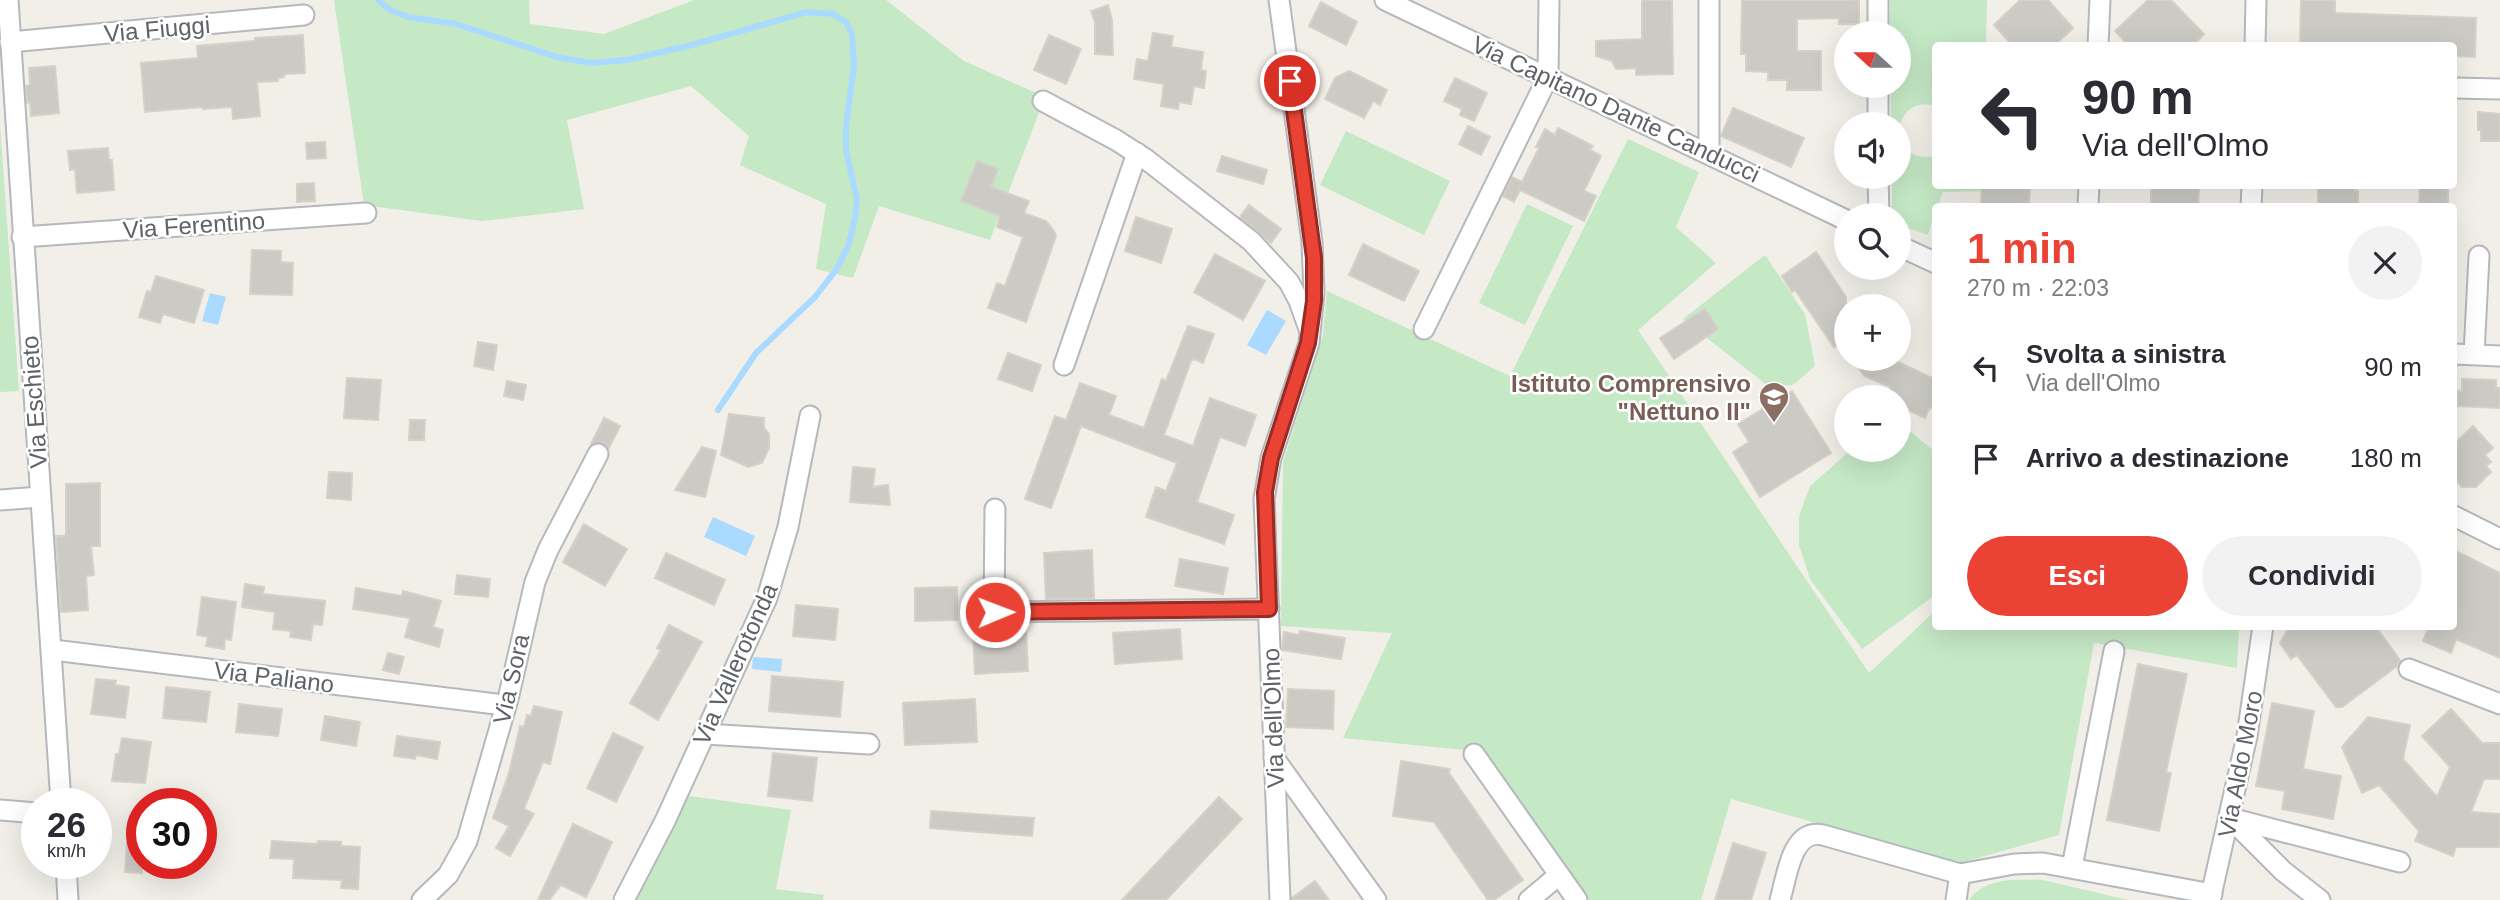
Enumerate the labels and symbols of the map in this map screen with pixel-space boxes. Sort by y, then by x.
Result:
street label: Via Fiuggi [103,11,211,47]
north arrow [1834,21,1911,98]
street label: Via Capitano Dante Canducci [1468,30,1764,188]
pin [1260,51,1320,111]
street label: Via Ferentino [122,207,266,243]
street label: Via Eschieto [16,335,52,469]
place label: Istituto Comprensivo "Nettuno II" [1511,370,1751,425]
school or university icon: Istituto Comprensivo "Nettuno II" [1757,380,1791,424]
position arrow [958,575,1032,649]
street label: Via Vallerotonda [687,578,783,749]
street label: Via Sora [488,631,535,727]
street label: Via dell'Olmo [1257,647,1289,789]
street label: Via Paliano [212,656,336,698]
street label: Via Aldo Moro [2213,688,2267,840]
speed limit sign: 30 [126,788,217,879]

